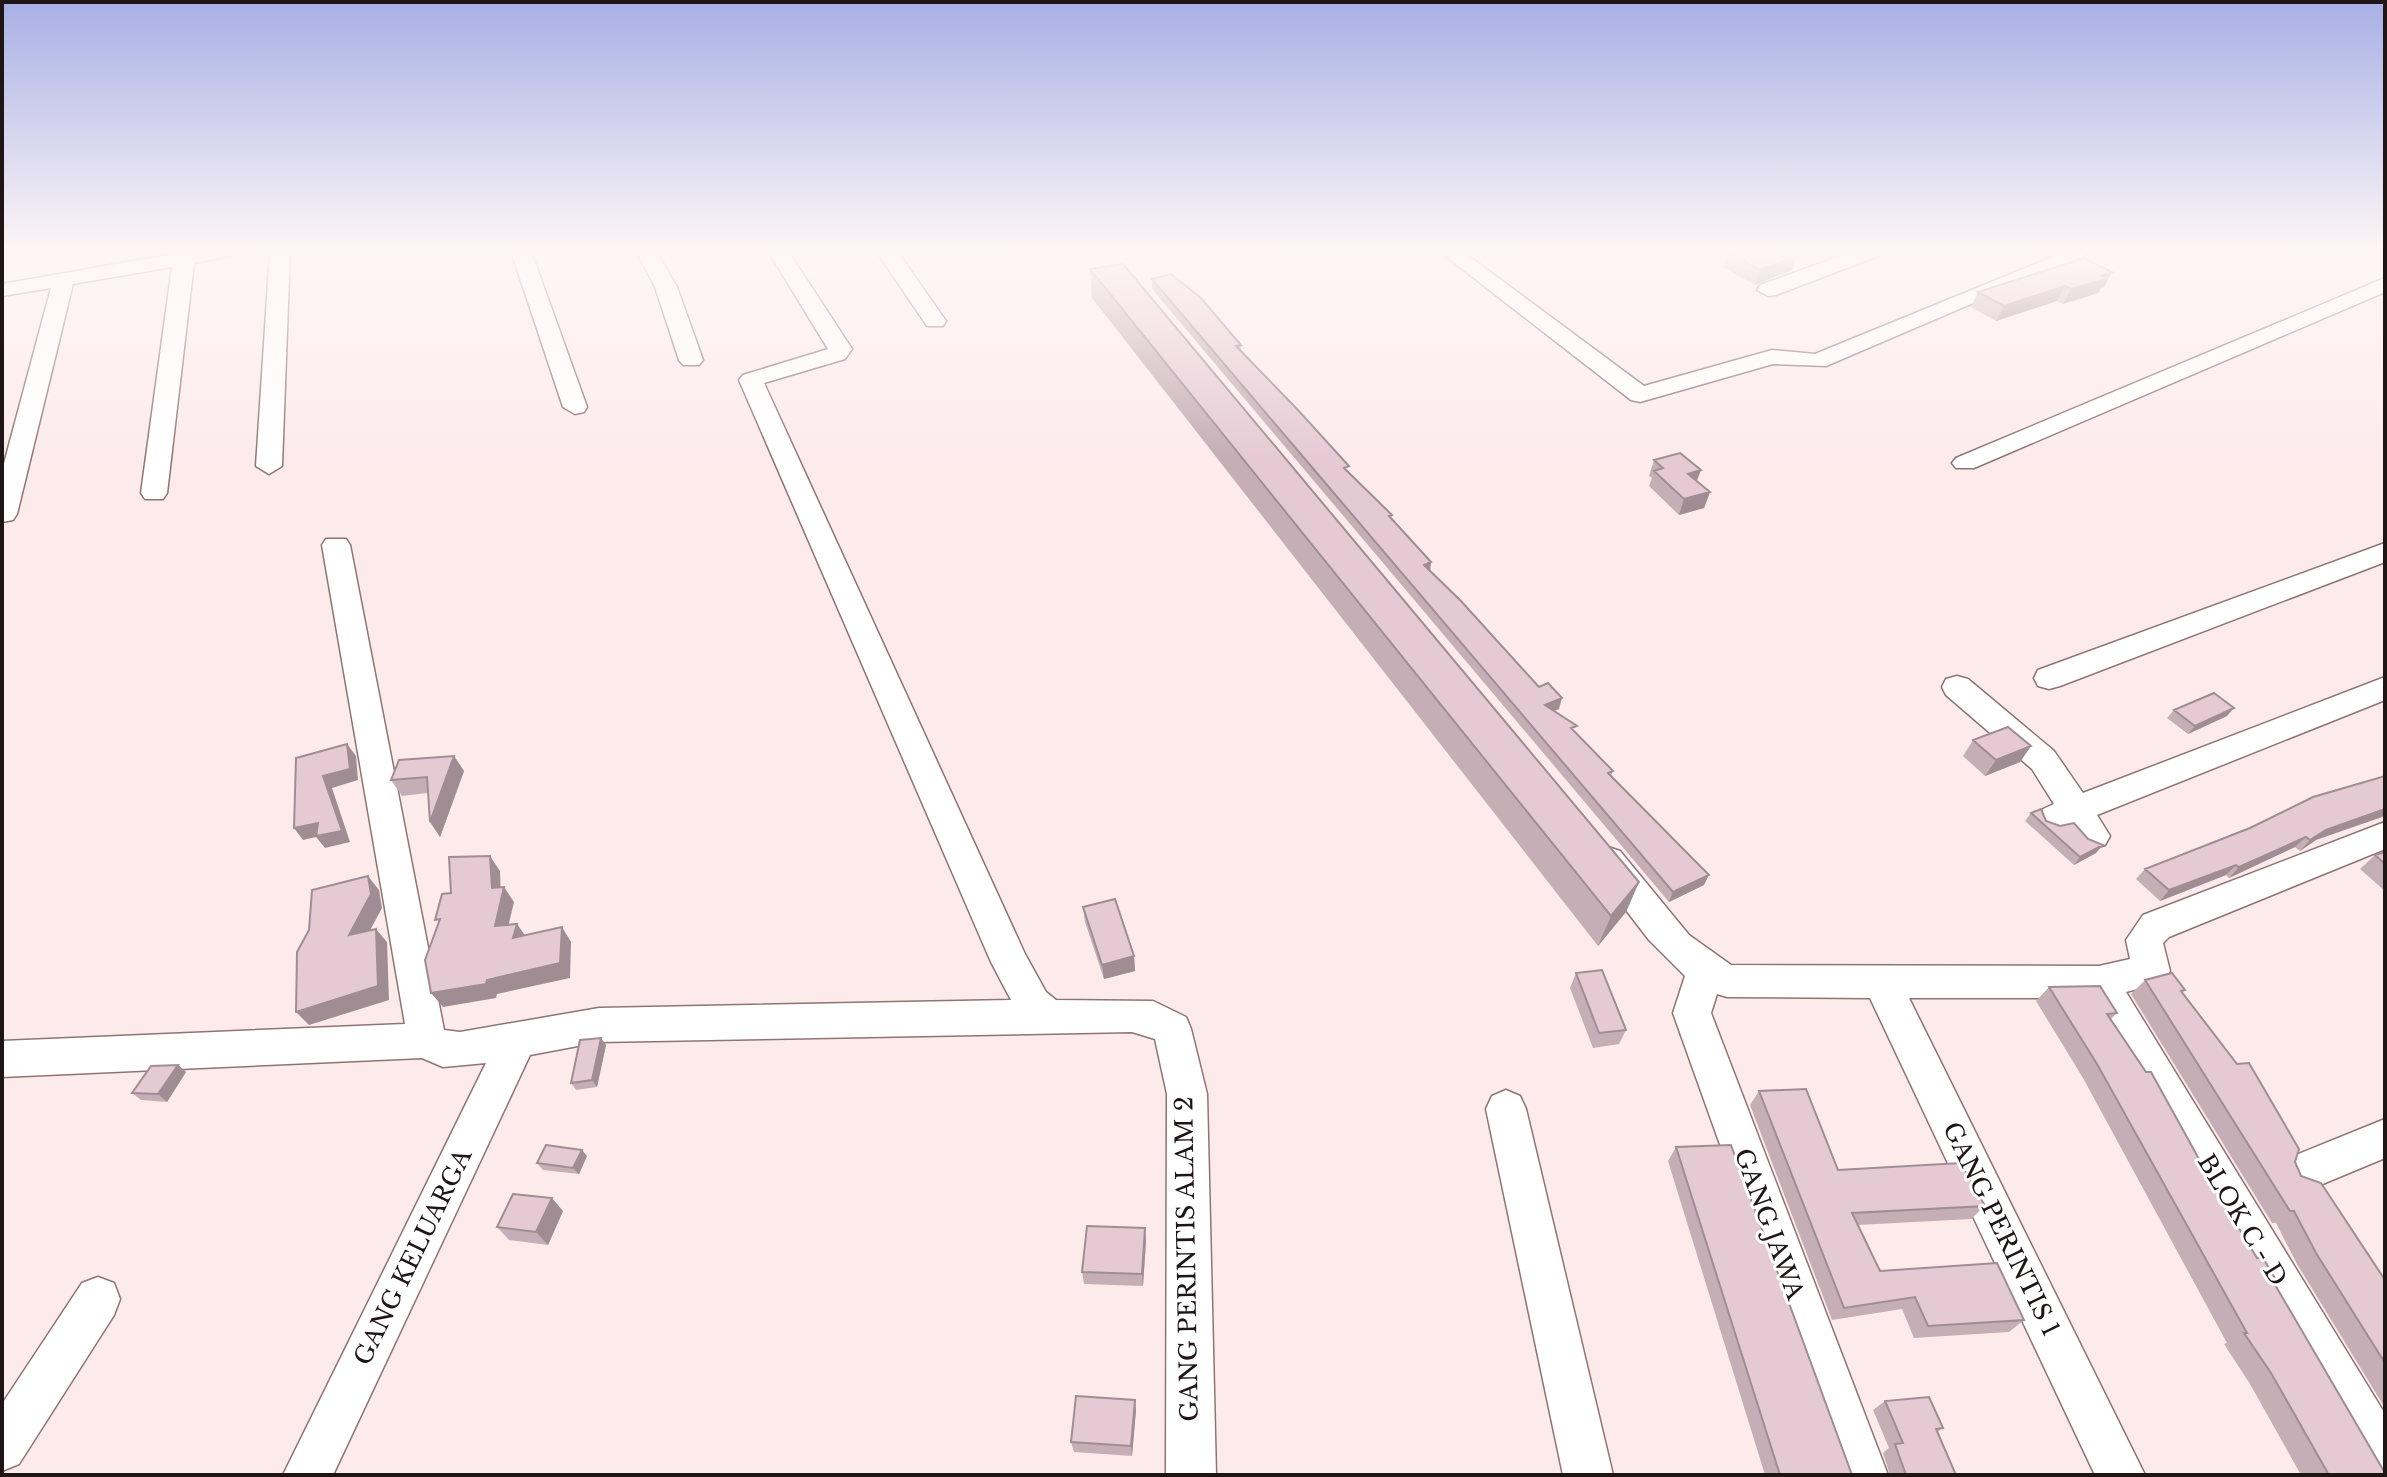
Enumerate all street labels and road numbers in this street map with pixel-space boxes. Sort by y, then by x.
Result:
street label: GANG PERINTIS ALAM 2 [1169,1096,1204,1422]
street label: GANG PERINTIS 1 [1937,1117,2066,1340]
street label: GANG KELUARGA [348,1144,478,1370]
street label: GANG JAWA [1729,1144,1810,1304]
street label: BLOK C - D [2192,1149,2293,1291]

